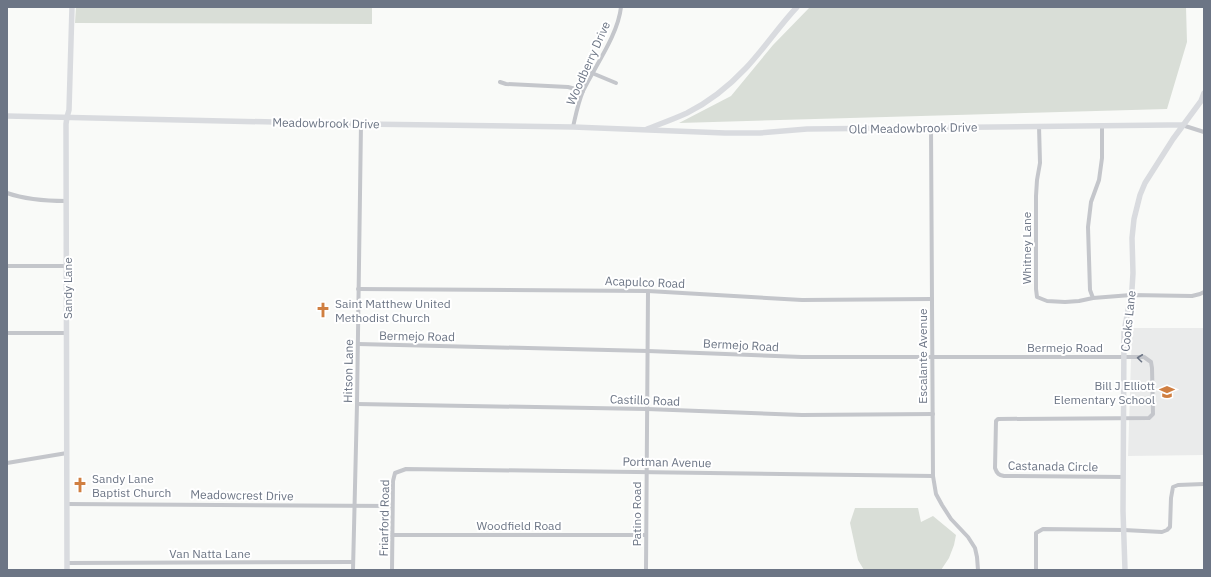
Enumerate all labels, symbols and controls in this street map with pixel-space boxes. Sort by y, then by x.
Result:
street label: Woodberry Drive [563,18,613,107]
street label: Meadowbrook Drive [272,115,380,131]
street label: Old Meadowbrook Drive [848,119,978,137]
street label: Whitney Lane [1019,211,1034,284]
street label: Sandy Lane [60,257,75,319]
street label: Acapulco Road [605,273,685,291]
street label: Cooks Lane [1117,289,1139,352]
place label: Saint Matthew United Methodist Church [335,296,451,325]
church icon: Saint Matthew United Methodist Church [314,301,332,319]
street label: Escalante Avenue [915,308,930,404]
street label: Bermejo Road [379,328,455,344]
street label: Bermejo Road [703,336,779,354]
street label: Hitson Lane [340,339,356,403]
street label: Bermejo Road [1027,340,1103,355]
one-way arrow [1137,354,1143,363]
place label: Bill J Elliott Elementary School [1054,378,1155,407]
school or university icon: Bill J Elliott Elementary School [1158,383,1176,401]
street label: Castillo Road [610,391,680,409]
street label: Portman Avenue [622,454,712,470]
street label: Castanada Circle [1008,458,1099,474]
place label: Sandy Lane Baptist Church [92,471,171,500]
church icon: Sandy Lane Baptist Church [71,476,89,494]
street label: Friarford Road [376,479,392,557]
street label: Patino Road [629,482,644,546]
street label: Meadowcrest Drive [190,487,294,503]
street label: Woodfield Road [477,518,561,533]
street label: Van Natta Lane [169,546,251,561]

